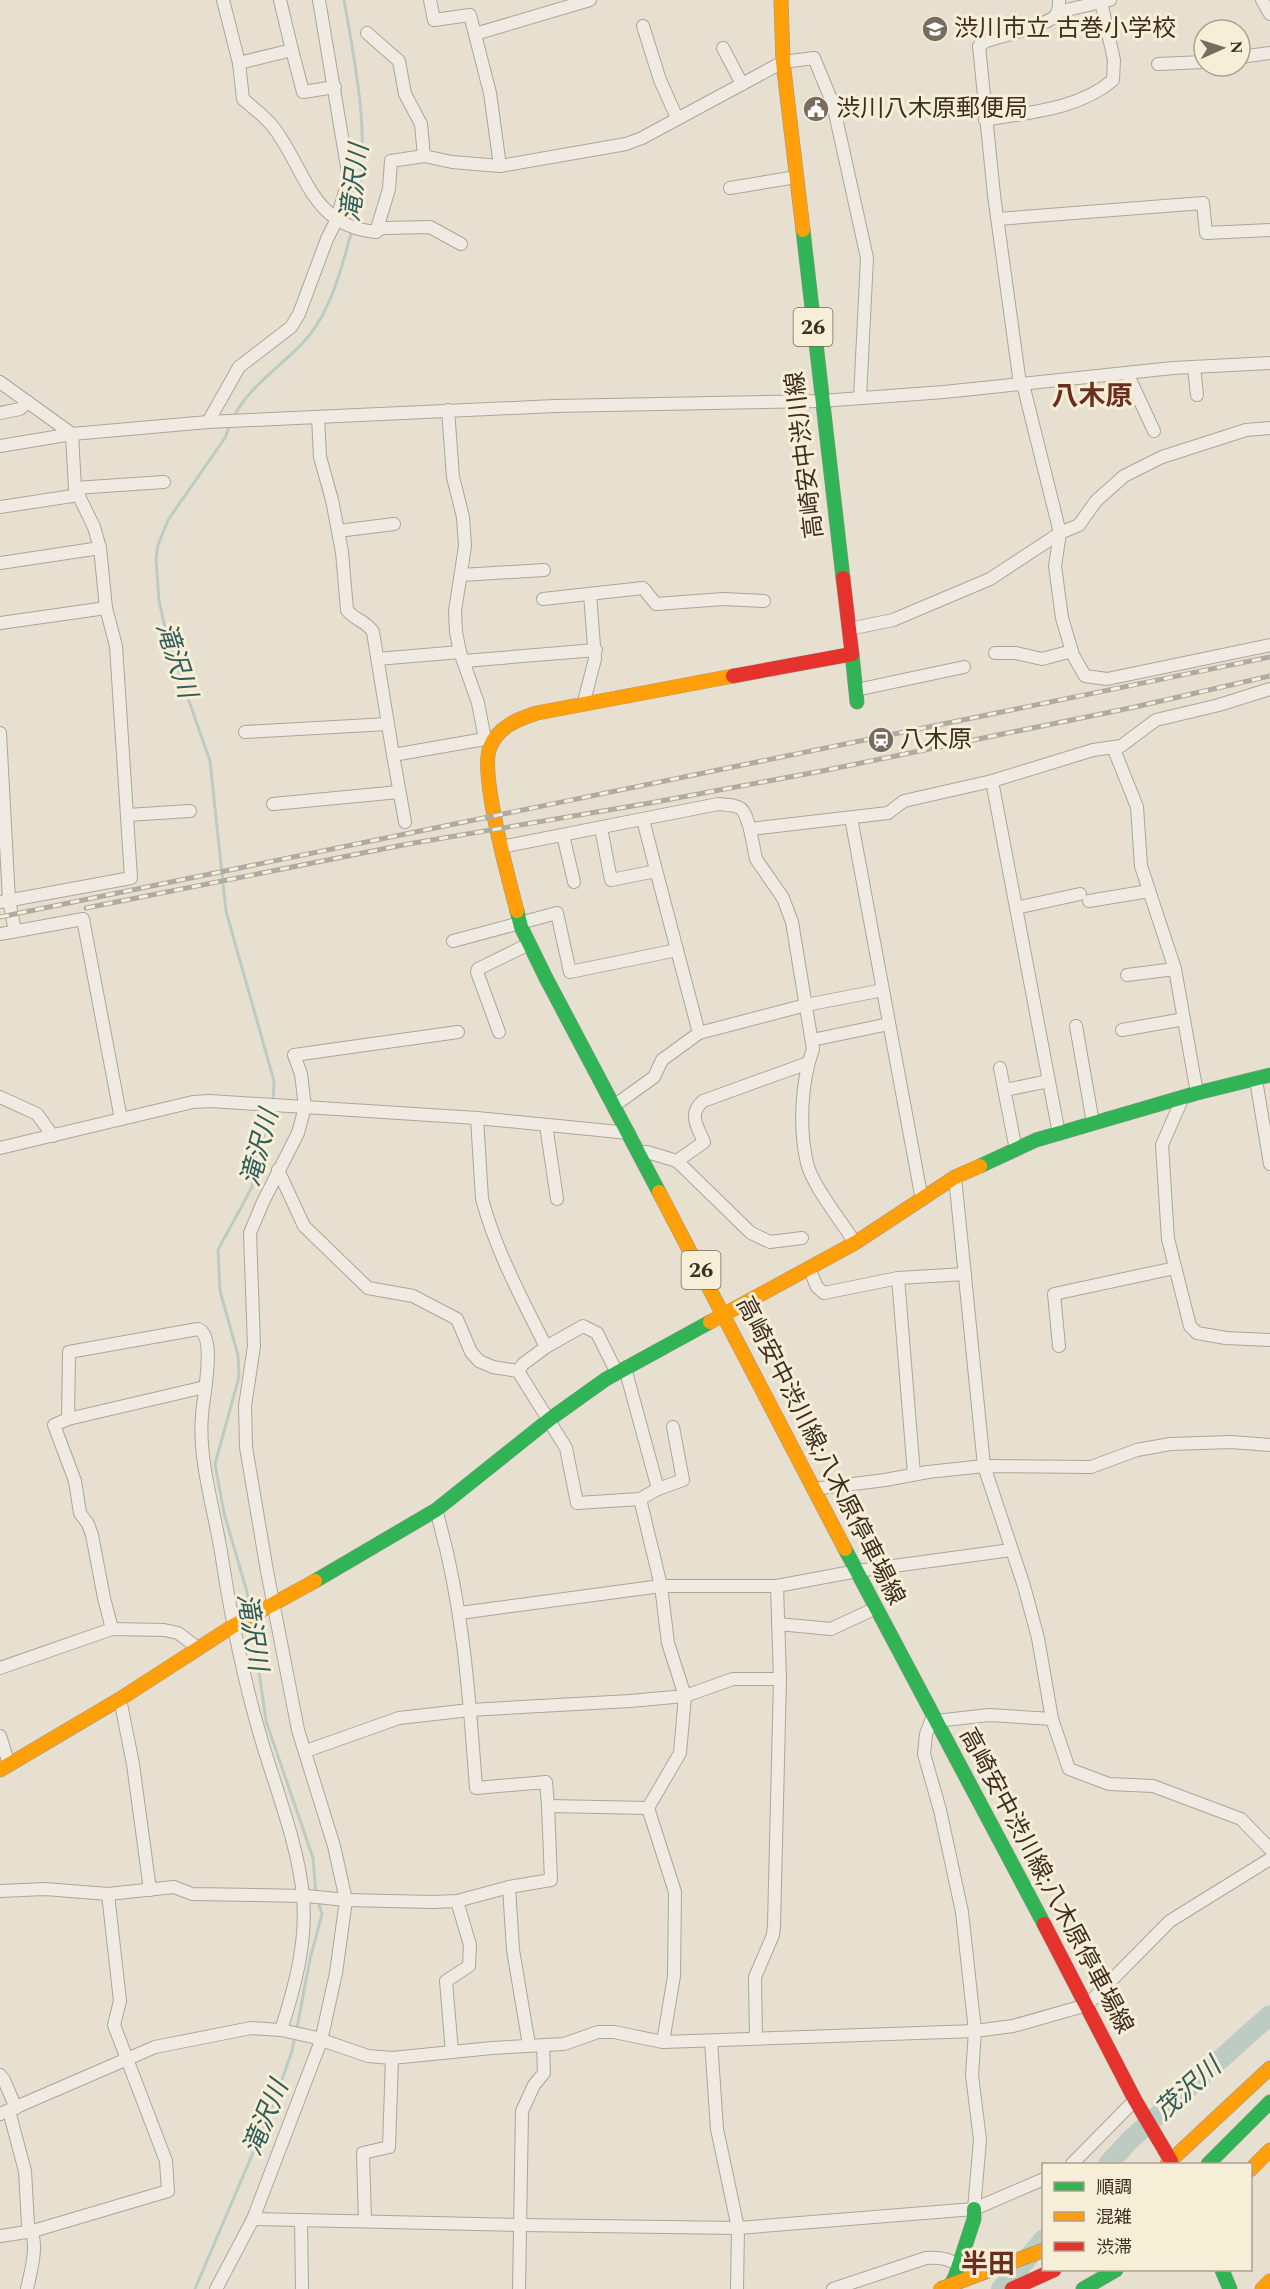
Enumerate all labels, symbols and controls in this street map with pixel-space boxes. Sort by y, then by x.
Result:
place label: 渋川市立 古巻小学校 [954,11,1176,47]
school or university icon: 渋川市立 古巻小学校 [920,14,950,44]
north arrow [1192,18,1252,78]
text: N [1224,40,1248,54]
place label: 渋川八木原郵便局 [836,91,1028,127]
public building icon: 渋川八木原郵便局 [801,94,831,124]
water label: 滝沢川 [330,139,380,224]
road number: 26 [794,308,832,346]
street label: 高崎安中渋川線 [777,369,833,541]
district label: 八木原 [1052,376,1133,418]
water label: 滝沢川 [145,617,208,706]
place label: 八木原 [900,722,972,758]
station icon: 八木原 [866,725,896,755]
water label: 滝沢川 [231,1102,290,1191]
road number: 26 [682,1251,720,1289]
street label: 高崎安中渋川線;八木原停車場線 [726,1290,914,1612]
water label: 滝沢川 [226,1590,278,1677]
street label: 高崎安中渋川線;八木原停車場線 [950,1722,1142,2040]
water label: 茂沢川 [1146,2046,1233,2130]
water label: 滝沢川 [233,2072,300,2162]
legend [1042,2163,1252,2271]
text: 順調 [1096,2174,1132,2201]
text: 混雑 [1096,2204,1132,2231]
text: 渋滞 [1096,2234,1132,2261]
district label: 半田 [961,2244,1015,2286]

